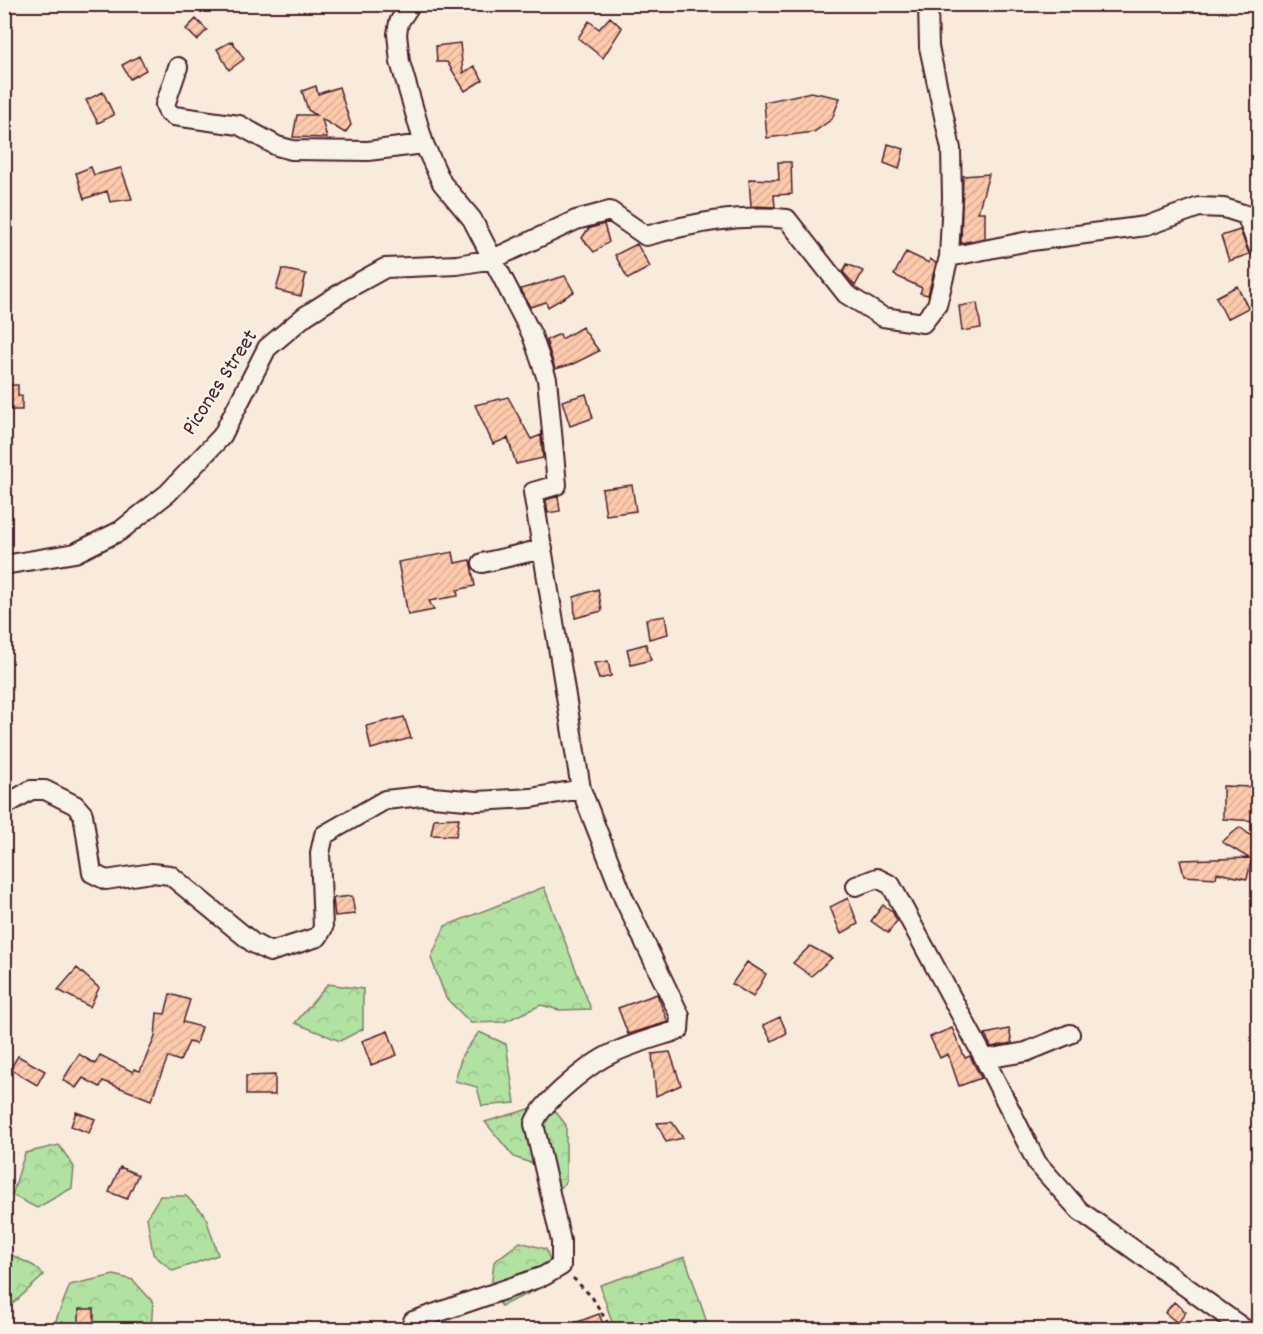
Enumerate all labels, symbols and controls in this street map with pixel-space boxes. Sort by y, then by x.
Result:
street label: Picones Street [175,324,267,442]

